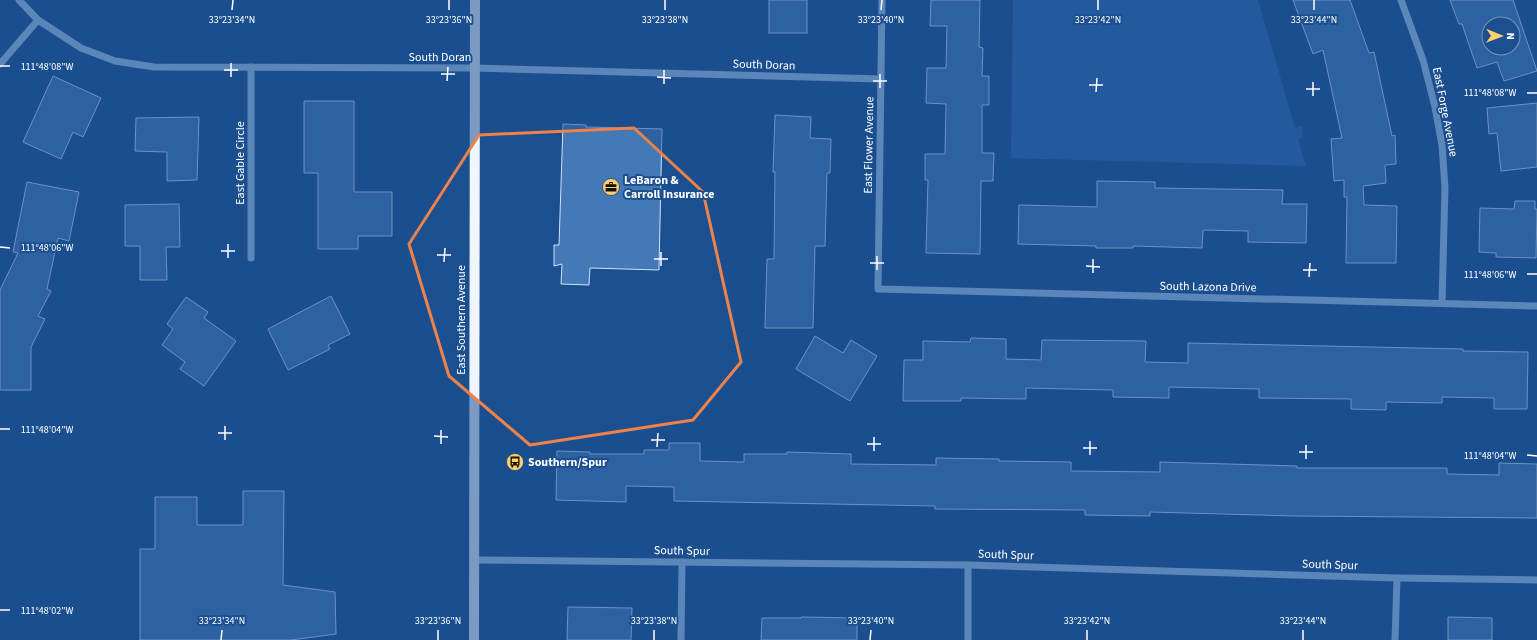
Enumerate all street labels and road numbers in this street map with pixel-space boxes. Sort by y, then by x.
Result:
street label: South Doran [409,49,471,66]
street label: South Doran [732,55,796,75]
street label: East Forge Avenue [1428,66,1462,158]
street label: East Flower Avenue [860,96,878,194]
street label: East Gable Circle [232,121,249,205]
street label: East Southern Avenue [453,265,470,375]
street label: South Lazona Drive [1159,278,1257,296]
street label: South Spur [654,542,711,560]
street label: South Spur [978,546,1035,565]
street label: South Spur [1302,556,1359,575]

